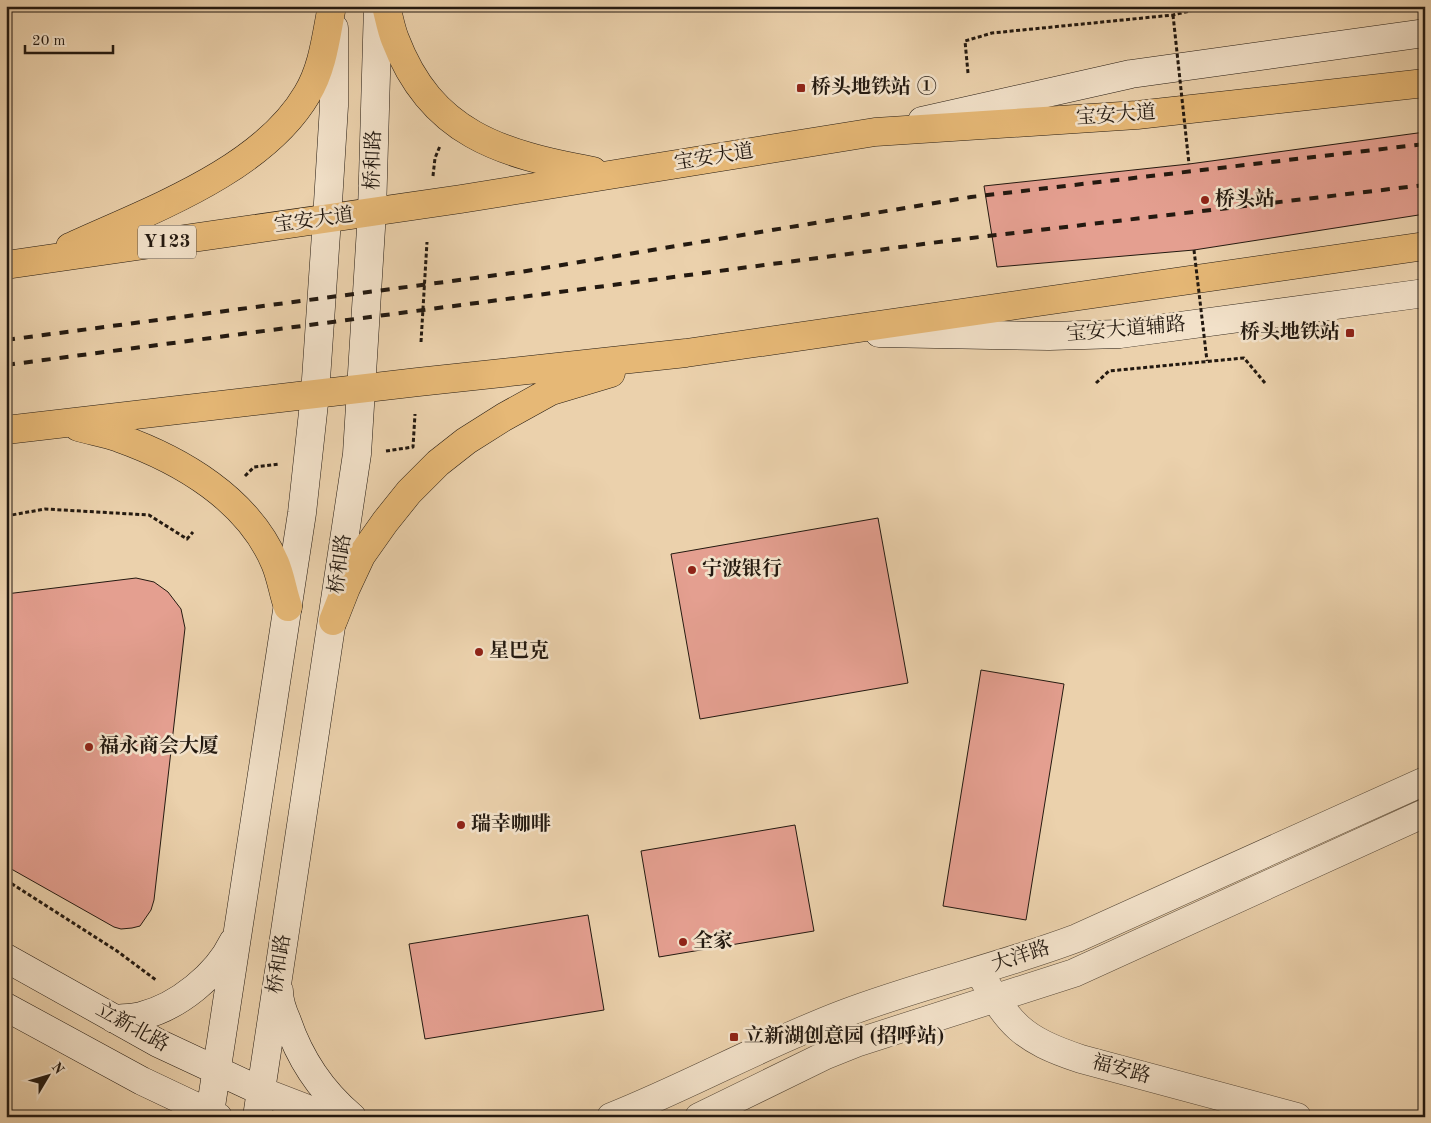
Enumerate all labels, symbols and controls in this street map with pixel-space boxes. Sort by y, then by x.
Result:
scale bar [25,22,112,54]
text: 20 m [32,34,66,49]
place label: 桥头地铁站 ① [811,76,937,98]
marker: 桥头地铁站 ① [795,82,807,94]
street label: 宝安大道 [1075,101,1157,129]
street label: 桥和路 [361,130,385,190]
street label: 宝安大道 [673,140,755,174]
place label: 桥头站 [1215,188,1275,210]
marker: 桥头站 [1199,194,1211,206]
street label: 宝安大道 [273,204,355,236]
road number: Y123 [138,226,196,258]
street label: 宝安大道辅路 [1065,313,1187,345]
place label: 桥头地铁站 [1240,321,1340,343]
marker: 桥头地铁站 [1344,327,1356,339]
street label: 桥和路 [325,533,355,595]
place label: 宁波银行 [702,557,782,580]
marker: 宁波银行 [686,564,698,576]
place label: 星巴克 [489,639,549,662]
marker: 星巴克 [473,646,485,658]
place label: 福永商会大厦 [99,734,219,757]
marker: 福永商会大厦 [83,741,95,753]
place label: 瑞幸咖啡 [471,812,551,835]
marker: 瑞幸咖啡 [455,819,467,831]
place label: 全家 [693,929,733,952]
street label: 桥和路 [263,932,295,995]
marker: 全家 [677,936,689,948]
street label: 大洋路 [989,936,1053,976]
street label: 立新北路 [92,998,173,1056]
place label: 立新湖创意园 (招呼站) [744,1024,944,1047]
marker: 立新湖创意园 (招呼站) [728,1031,740,1043]
north arrow [22,1050,72,1100]
street label: 福安路 [1089,1051,1153,1087]
text: N [49,1060,66,1077]

